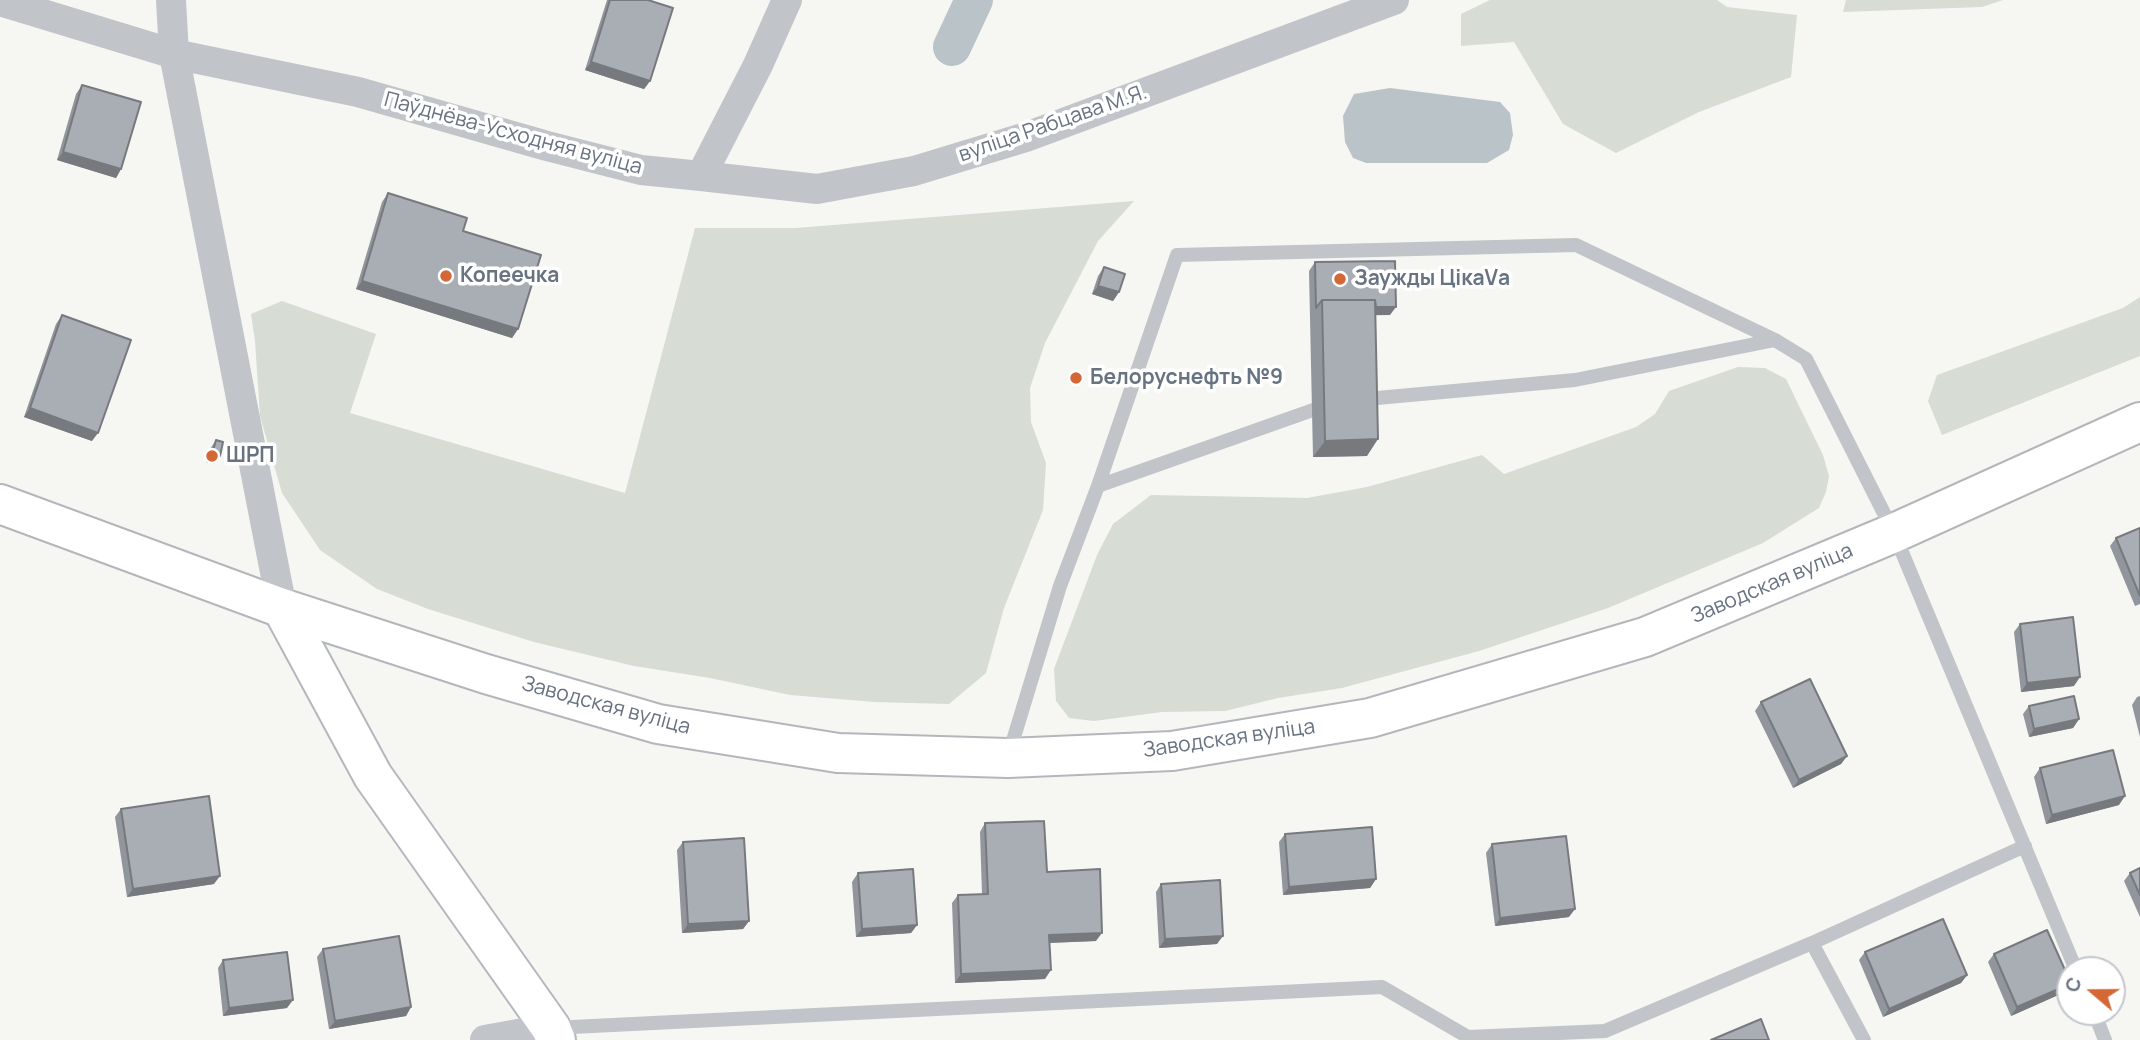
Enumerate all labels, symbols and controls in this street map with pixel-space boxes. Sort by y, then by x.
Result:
street label: вуліца Рабцава М.Я. [955,80,1151,168]
street label: Паўднёва-Усходняя вуліца [381,87,645,181]
place label: Копеечка [460,263,559,289]
place label: Заужды ЦікаVа [1354,266,1510,292]
marker: Копеечка [438,268,454,284]
marker: Заужды ЦікаVа [1332,271,1348,287]
place label: Белоруснефть №9 [1090,365,1283,391]
marker: Белоруснефть №9 [1068,370,1084,386]
place label: ШРП [226,443,274,469]
marker: ШРП [204,448,220,464]
street label: Заводская вуліца [1687,539,1857,629]
street label: Заводская вуліца [519,671,693,741]
street label: Заводская вуліца [1141,714,1317,764]
north arrow [2056,956,2126,1026]
text: С [2059,973,2088,996]

